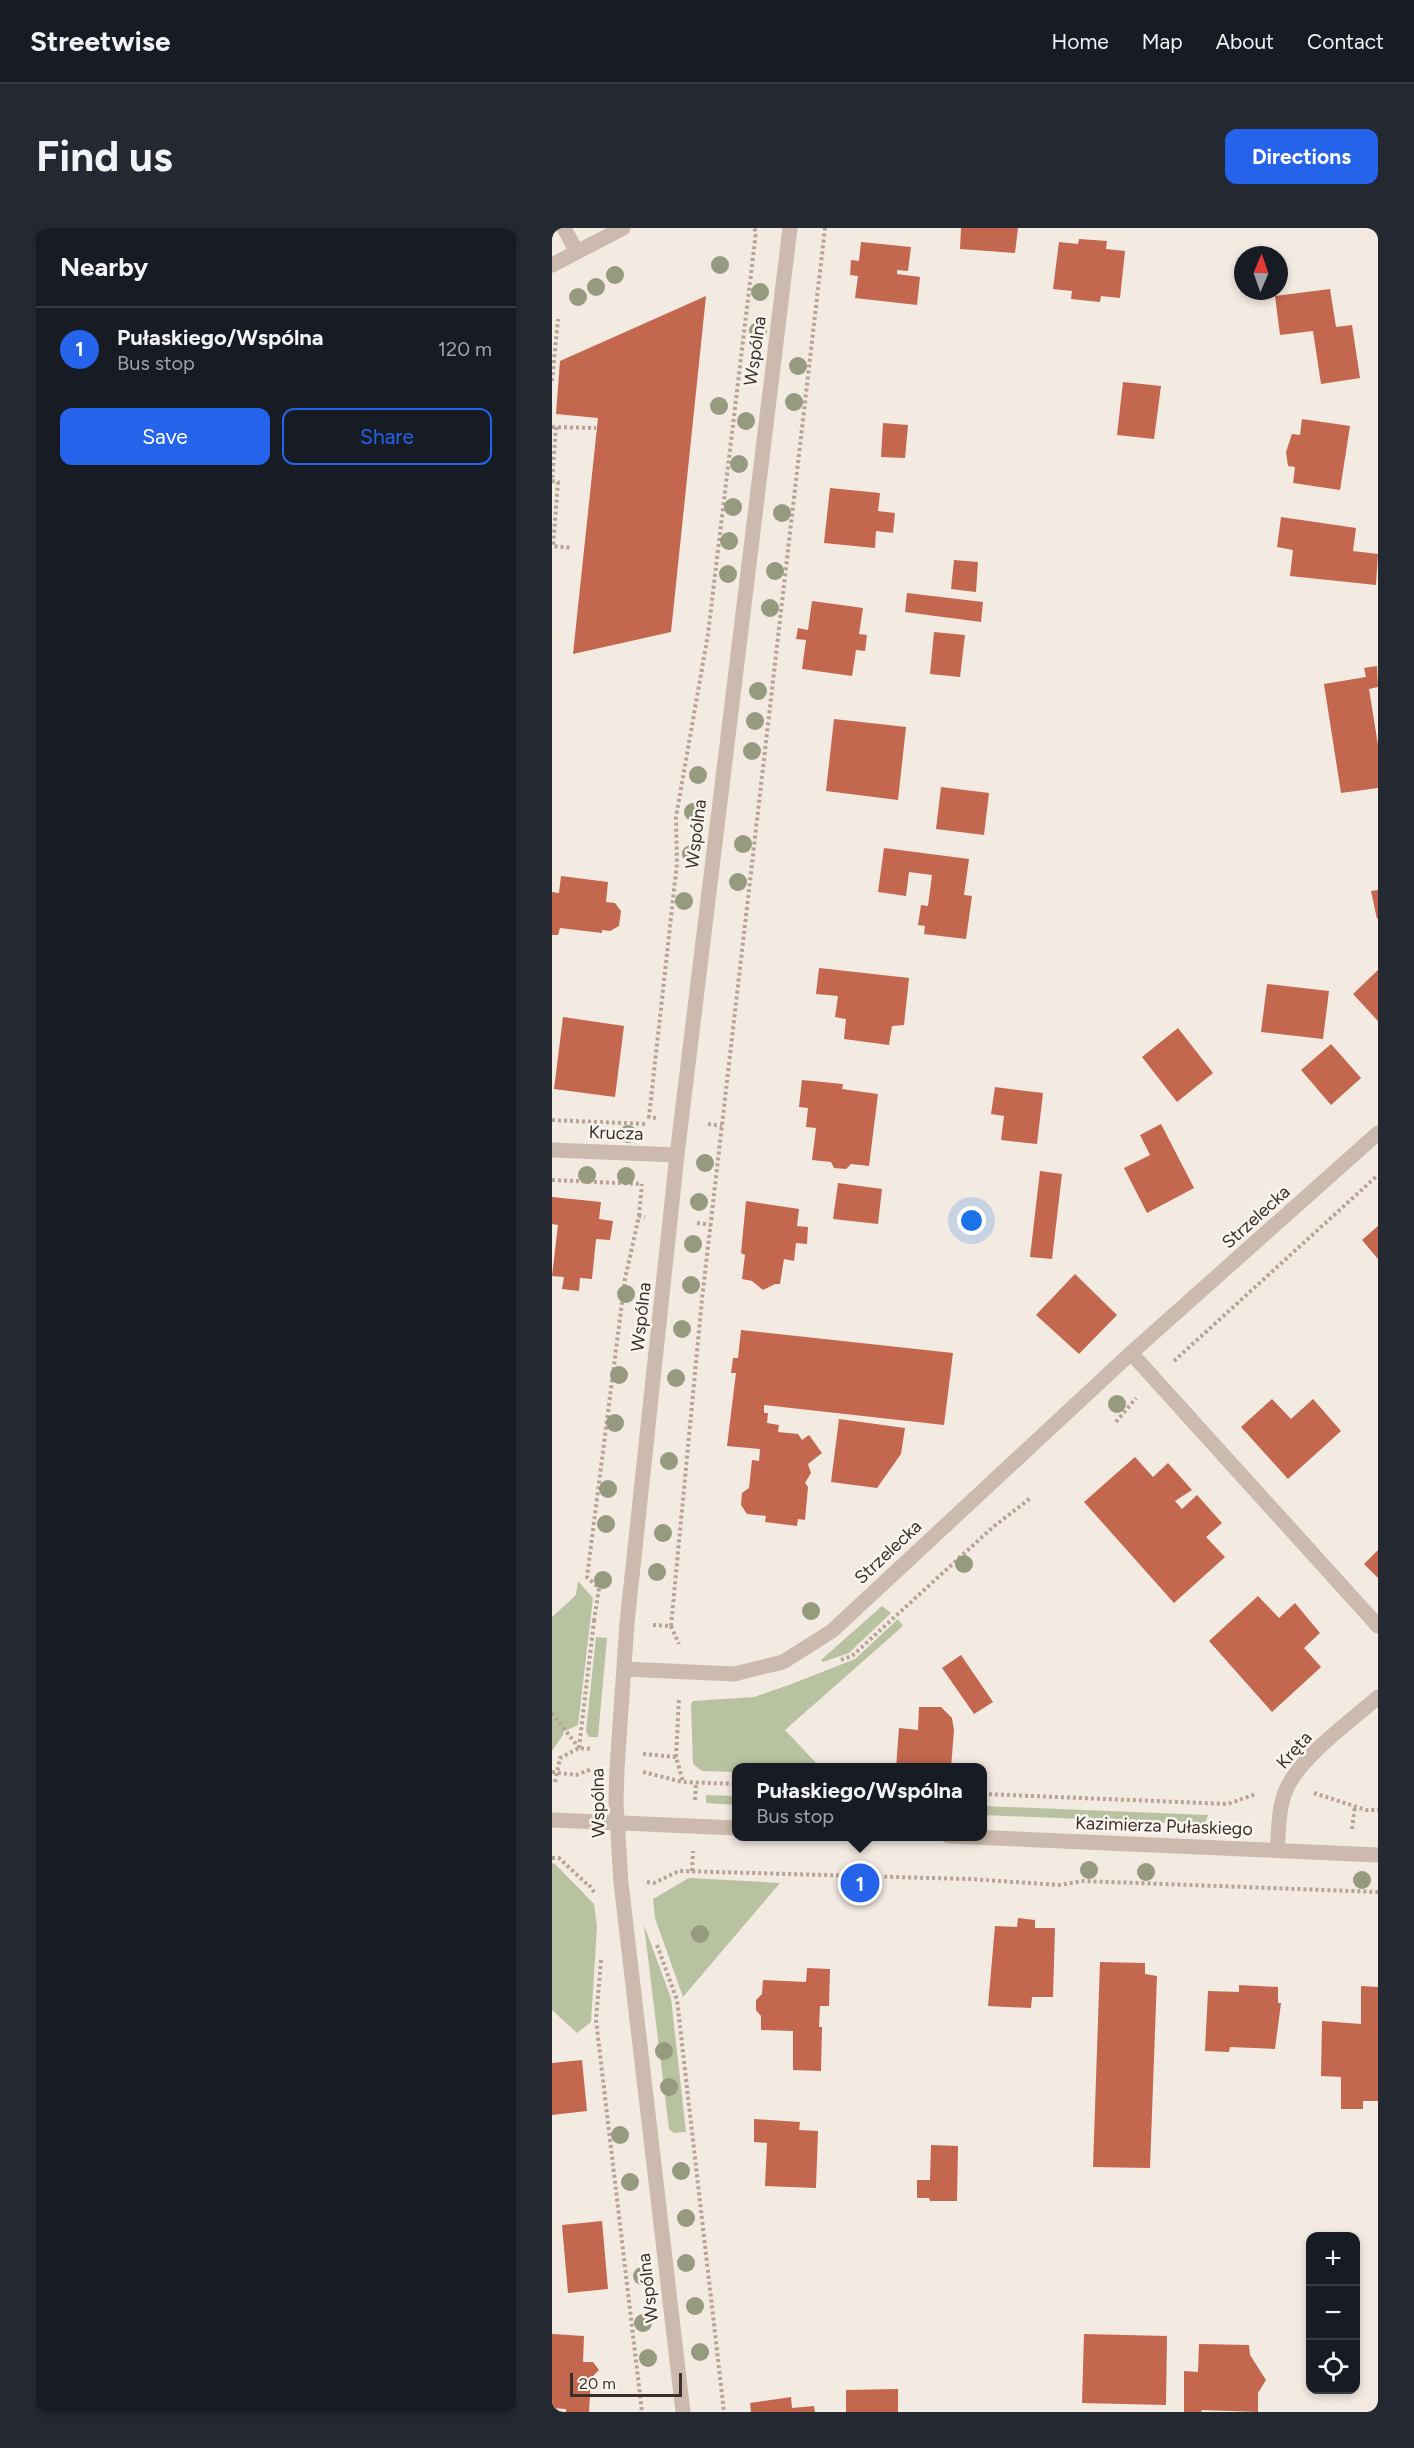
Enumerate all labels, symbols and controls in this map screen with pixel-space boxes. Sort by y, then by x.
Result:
text: Streetwise [30,24,170,58]
text: Home [1052,29,1109,54]
text: Map [1142,29,1183,54]
text: About [1216,29,1274,54]
text: Contact [1307,29,1384,54]
button: Directions [1225,129,1378,184]
text: Find us [36,131,173,182]
north arrow [1234,246,1288,300]
text: Nearby [60,251,148,283]
street label: Wspólna [739,315,771,387]
text: Pułaskiego/Wspólna [117,324,324,351]
text: 1 [75,337,84,361]
text: 120 m [438,337,492,361]
text: Bus stop [117,351,195,375]
button: Save [60,408,270,465]
button: Share [282,408,492,465]
street label: Wspólna [681,798,711,870]
street label: Krucza [588,1121,644,1145]
street label: Strzelecka [1217,1181,1295,1253]
your location [957,1206,986,1235]
street label: Wspólna [626,1281,656,1353]
street label: Strzelecka [850,1515,926,1589]
street label: Kręta [1271,1727,1317,1773]
popup [732,1763,987,1841]
street label: Wspólna [586,1768,610,1838]
text: Pułaskiego/Wspólna [756,1777,963,1804]
text: Bus stop [756,1804,834,1828]
street label: Kazimierza Pułaskiego [1075,1812,1253,1840]
pin: 1 [840,1860,880,1906]
map controls [1306,2232,1360,2394]
button: + [1306,2232,1360,2286]
street label: Wspólna [633,2252,663,2324]
button: − [1306,2286,1360,2340]
button: locate [1306,2340,1360,2394]
scale bar [570,2370,682,2398]
text: 20 m [579,2374,616,2393]

